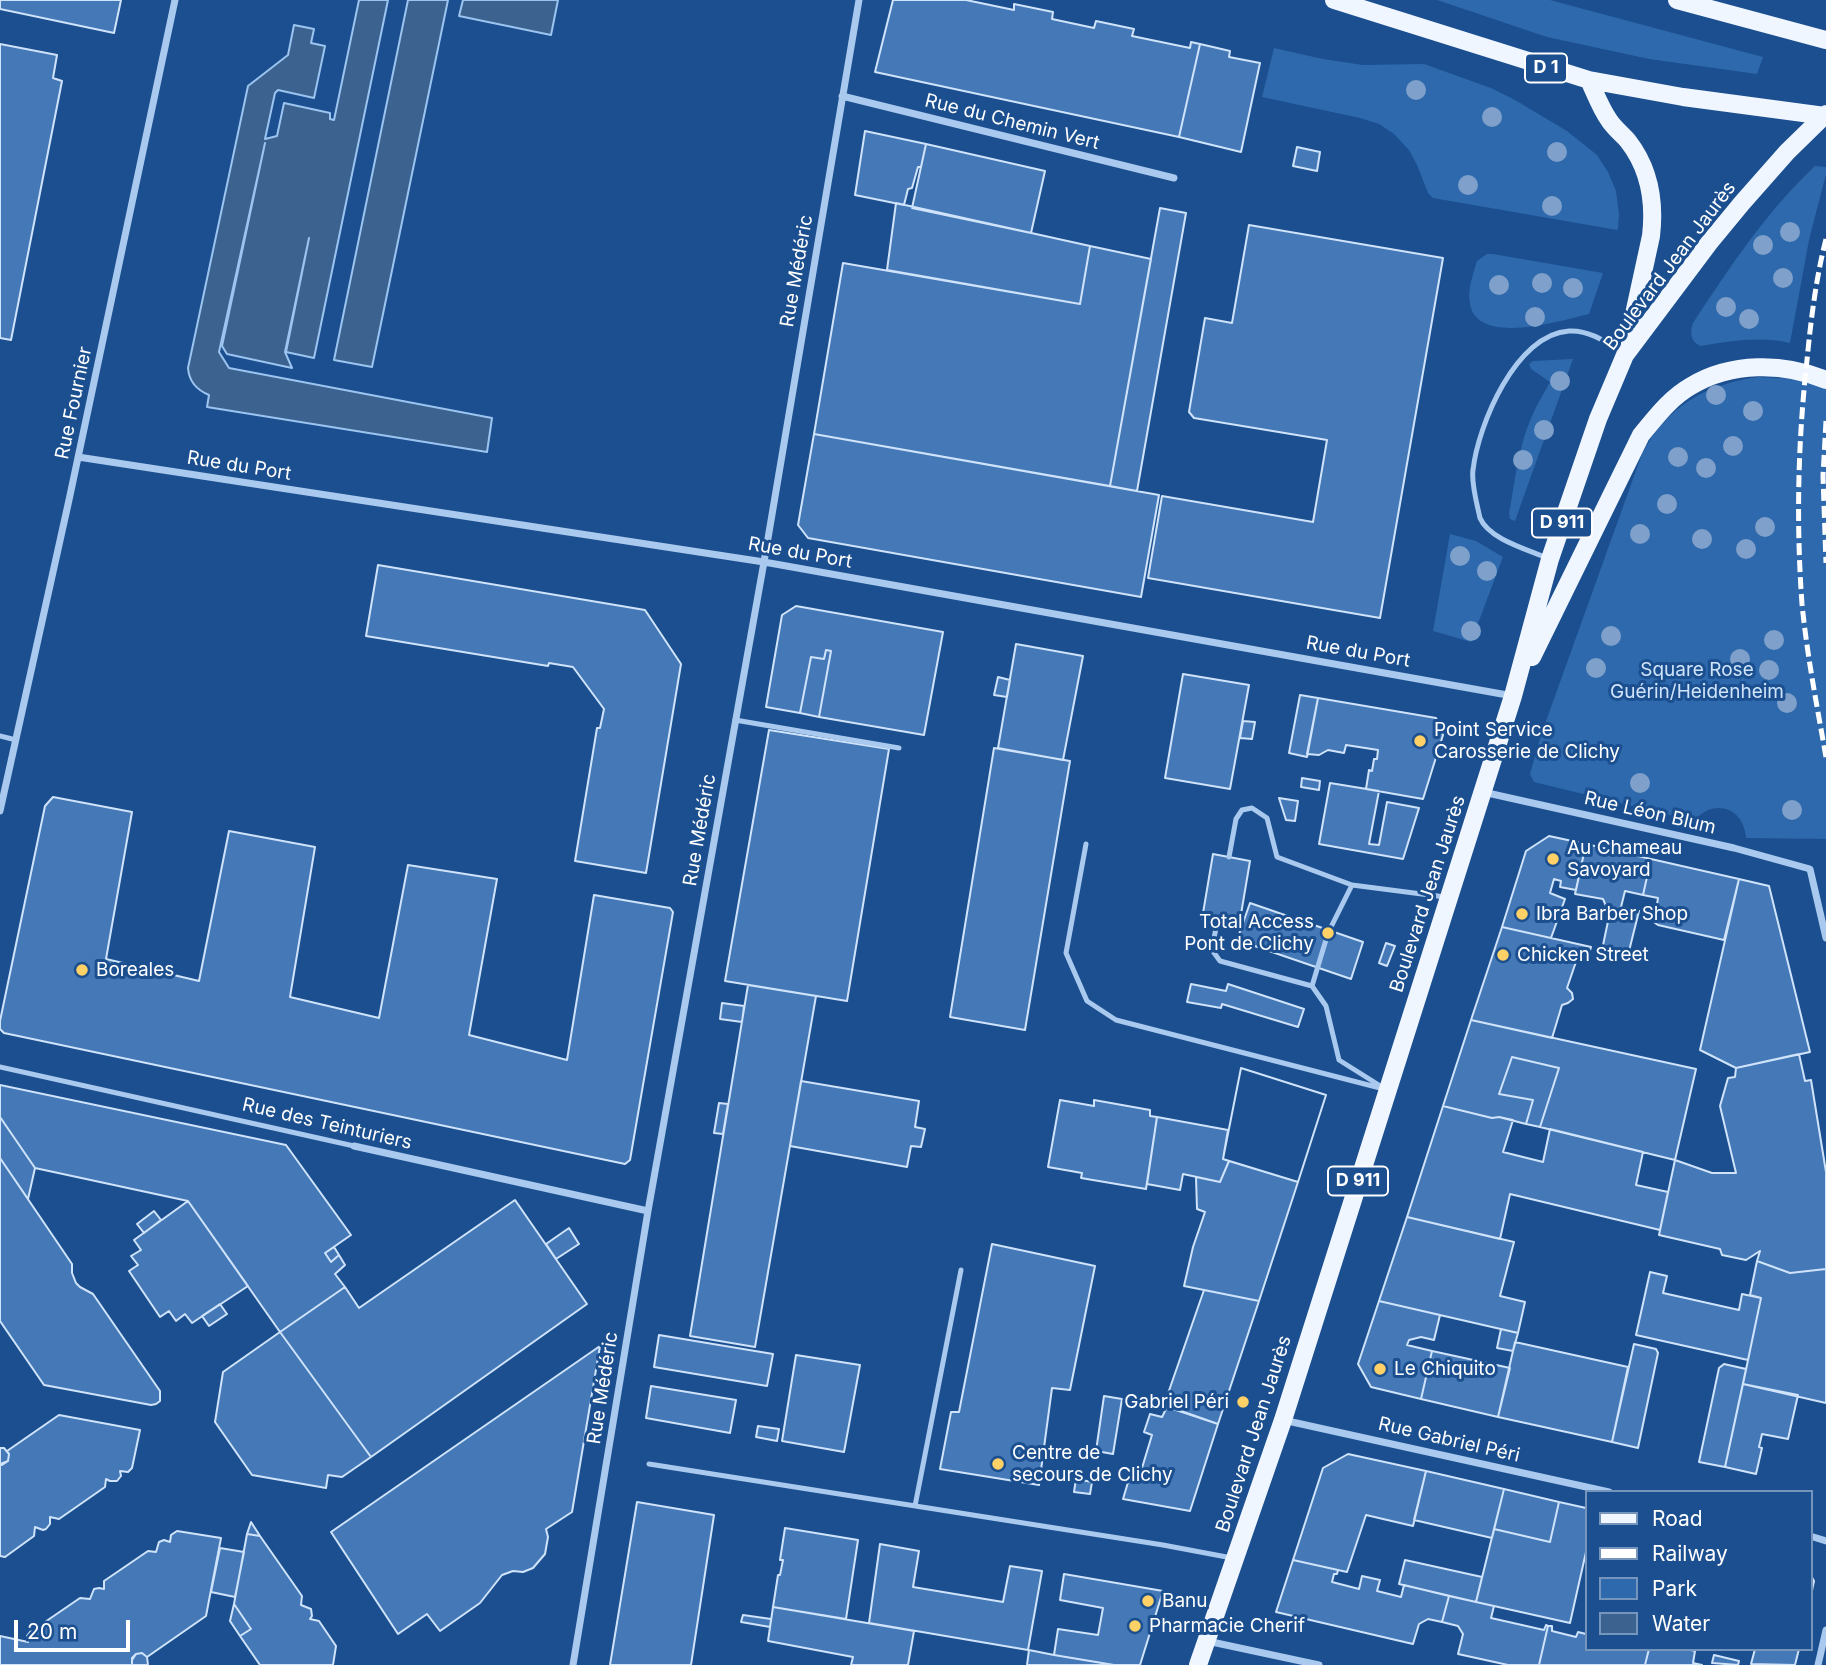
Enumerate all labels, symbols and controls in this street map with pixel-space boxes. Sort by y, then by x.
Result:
road number: D 1 [1525,54,1567,82]
street label: Rue du Chemin Vert [922,89,1102,155]
street label: Boulevard Jean Jaurès [1599,177,1741,355]
street label: Rue Médéric [776,213,818,329]
street label: Rue Fournier [51,345,97,461]
street label: Rue du Port [185,447,293,485]
road number: D 911 [1532,508,1592,538]
street label: Rue du Port [746,533,854,573]
street label: Rue du Port [1304,632,1412,672]
park label: Square Rose Guérin/Heidenheim [1610,659,1784,703]
place label: Point Service Carosserie de Clichy [1434,719,1620,763]
marker: Point Service Carosserie de Clichy [1412,733,1428,749]
street label: Rue Médéric [679,772,721,888]
street label: Rue Léon Blum [1582,787,1718,839]
street label: Boulevard Jean Jaurès [1385,793,1471,995]
place label: Au Chameau Savoyard [1567,837,1682,881]
marker: Au Chameau Savoyard [1545,851,1561,867]
place label: Ibra Barber Shop [1536,903,1688,925]
marker: Ibra Barber Shop [1514,906,1530,922]
place label: Total Access Pont de Clichy [1184,911,1314,955]
marker: Total Access Pont de Clichy [1320,925,1336,941]
place label: Chicken Street [1517,944,1649,966]
marker: Chicken Street [1495,947,1511,963]
place label: Boreales [96,959,174,981]
marker: Boreales [74,962,90,978]
street label: Rue des Teinturiers [240,1093,414,1155]
road number: D 911 [1328,1166,1388,1196]
street label: Rue Médéric [583,1330,623,1446]
street label: Boulevard Jean Jaurès [1211,1333,1297,1535]
place label: Le Chiquito [1394,1358,1496,1380]
marker: Le Chiquito [1372,1361,1388,1377]
place label: Gabriel Péri [1124,1391,1229,1413]
marker: Gabriel Péri [1235,1394,1251,1410]
street label: Rue Gabriel Péri [1376,1413,1522,1467]
place label: Centre de secours de Clichy [1012,1442,1173,1486]
marker: Centre de secours de Clichy [990,1456,1006,1472]
legend [1584,1490,1812,1651]
text: Road [1652,1506,1703,1531]
text: Railway [1652,1541,1728,1566]
text: Park [1652,1576,1697,1601]
place label: Banu [1162,1590,1208,1612]
marker: Banu [1140,1593,1156,1609]
scale bar [18,1606,133,1650]
text: Water [1652,1611,1710,1636]
place label: Pharmacie Cherif [1149,1615,1305,1637]
marker: Pharmacie Cherif [1127,1618,1143,1634]
text: 20 m [27,1619,77,1644]

